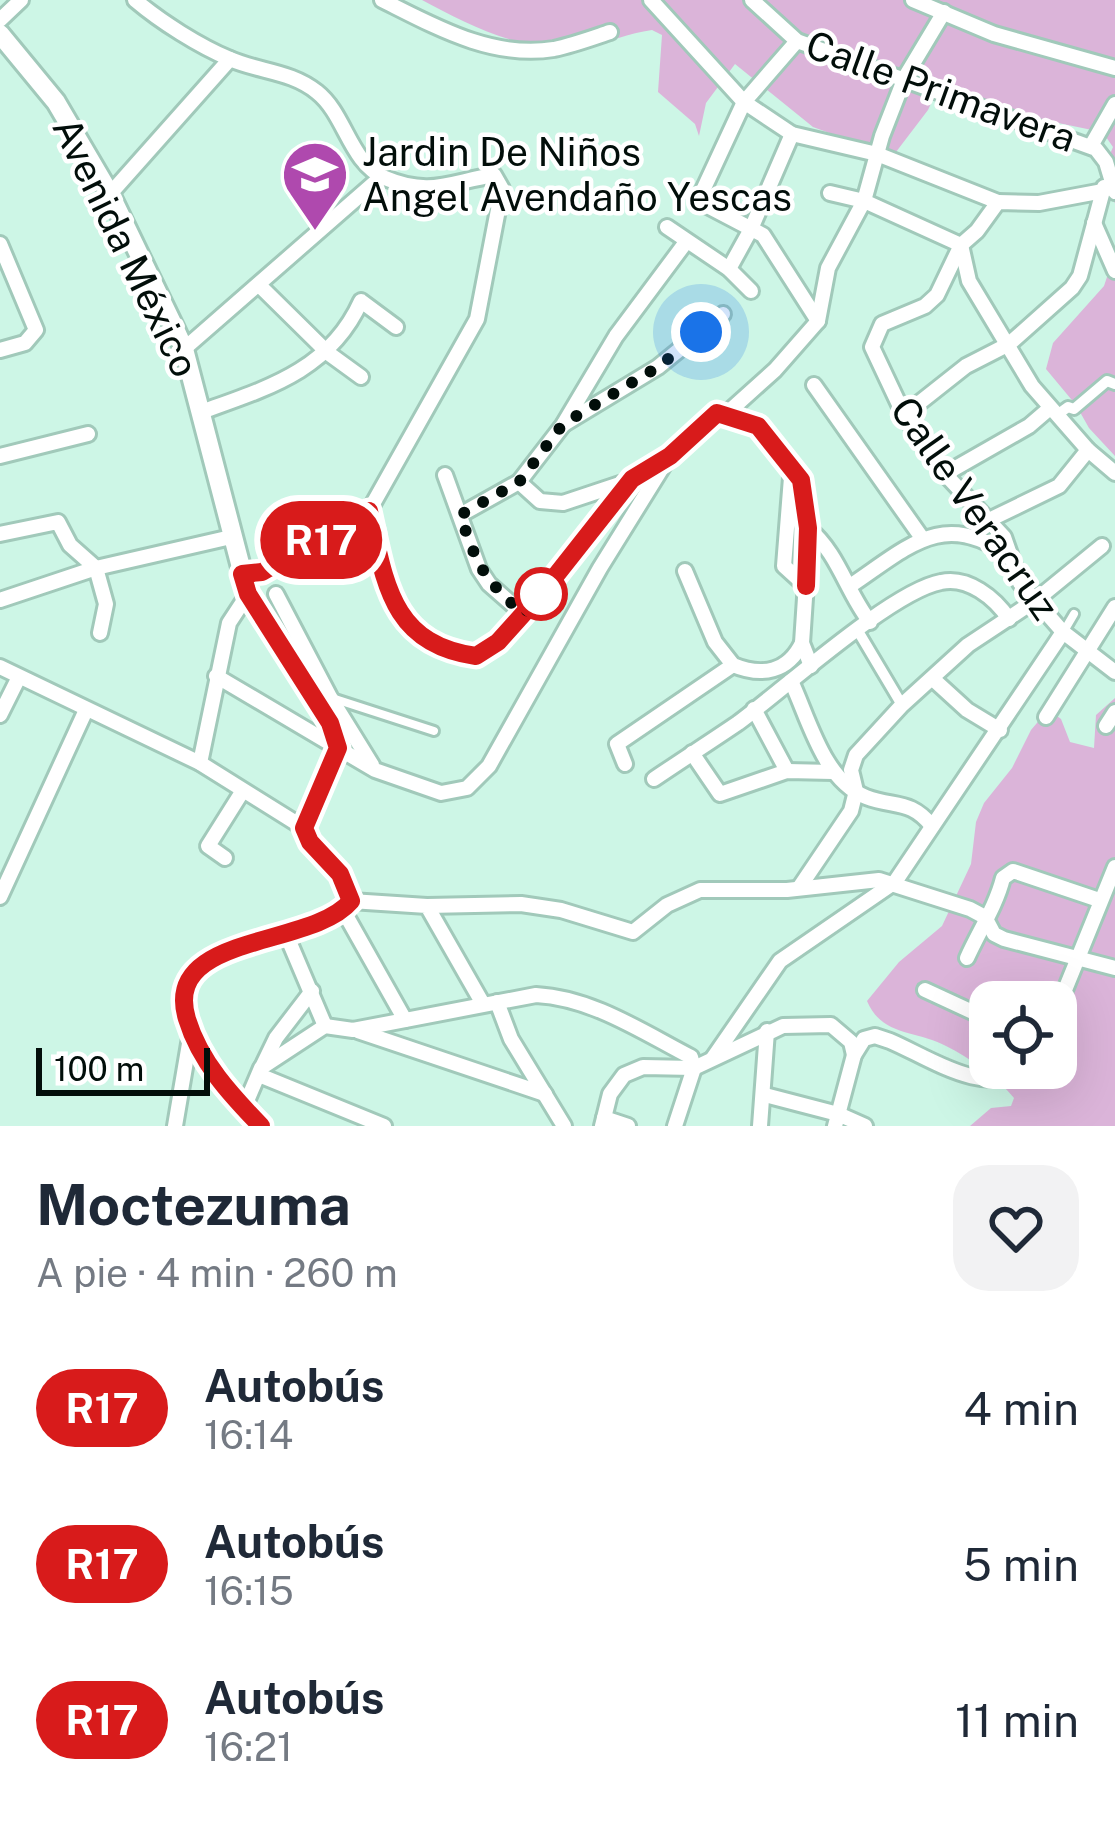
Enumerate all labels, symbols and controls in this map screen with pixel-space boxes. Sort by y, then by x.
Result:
street label: Calle Primavera [800,21,1082,161]
street label: Avenida México [43,110,209,384]
place label: Jardin De Niños Angel Avendaño Yescas [362,129,792,220]
school or university icon: Jardin De Niños Angel Avendaño Yescas [280,139,350,233]
your location [671,302,731,362]
street label: Calle Veracruz [881,388,1069,628]
line badge: R17 [252,501,390,579]
text: R17 [284,515,358,564]
unlabelled marker [516,569,566,619]
map controls [969,981,1077,1089]
button: locate [969,981,1077,1089]
scale bar [36,1042,210,1095]
text: 100 m [54,1050,144,1088]
button: heart [953,1165,1079,1291]
text: Moctezuma [36,1171,351,1238]
text: A pie · 4 min · 260 m [36,1250,398,1296]
text: Autobús [204,1359,385,1412]
text: 4 min [963,1382,1079,1435]
text: R17 [65,1383,139,1432]
text: 16:14 [204,1412,293,1458]
text: Autobús [204,1515,385,1568]
text: 5 min [963,1538,1079,1591]
text: R17 [65,1539,139,1588]
text: 16:15 [204,1568,294,1614]
text: Autobús [204,1671,385,1724]
text: 11 min [955,1694,1079,1747]
text: R17 [65,1695,139,1744]
text: 16:21 [204,1724,293,1770]

